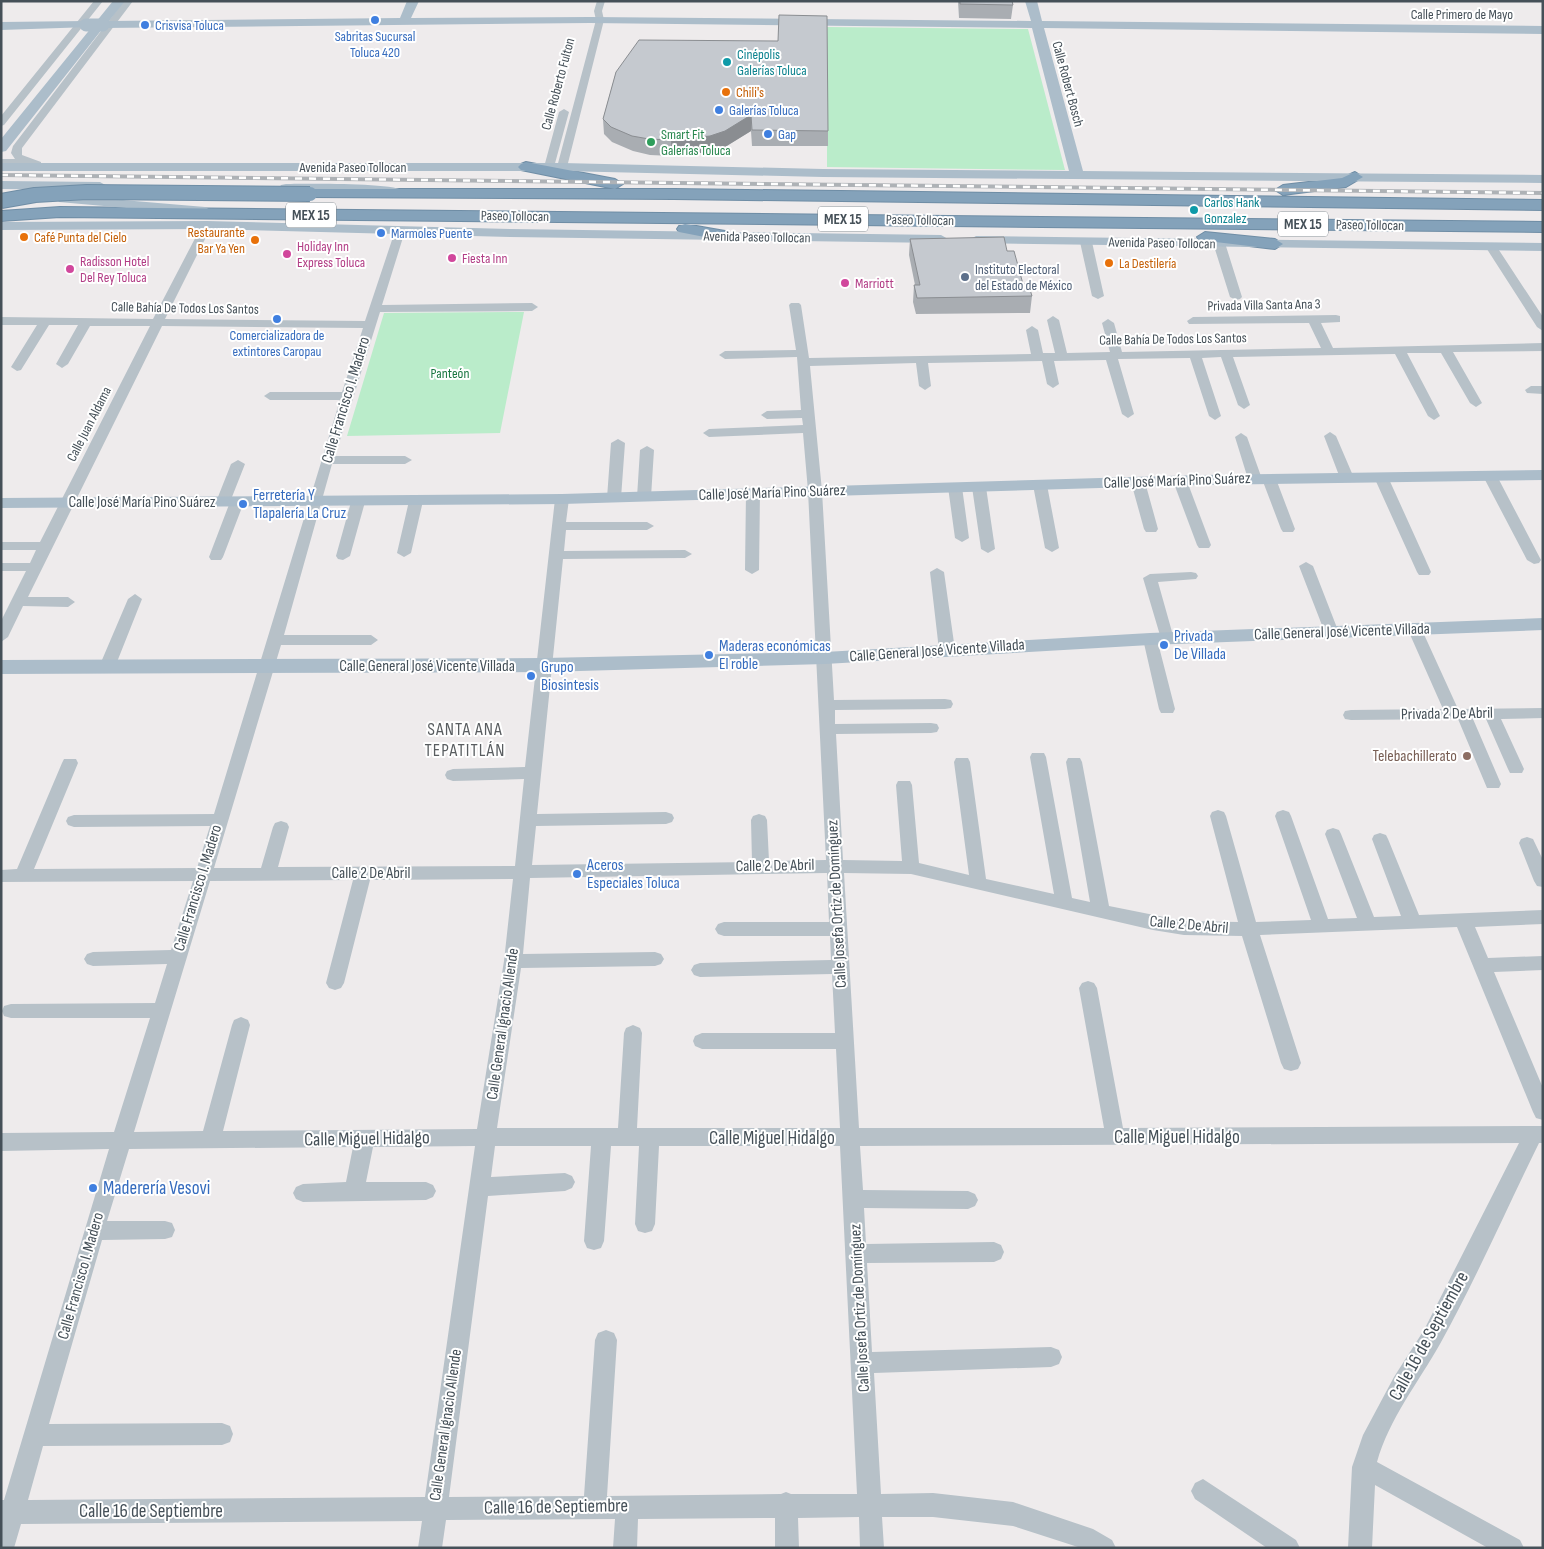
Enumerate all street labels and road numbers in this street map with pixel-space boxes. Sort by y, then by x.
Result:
street label: Calle Primero de Mayo [1411,6,1513,23]
street label: Calle Roberto Fulton [538,36,578,132]
street label: Calle Robert Bosch [1048,39,1088,129]
street label: Avenida Paseo Tollocan [298,159,407,176]
road number: MEX 15 [286,202,336,228]
road number: MEX 15 [818,206,868,232]
street label: Paseo Tollocan [481,207,549,225]
street label: Paseo Tollocan [886,211,954,229]
road number: MEX 15 [1278,212,1328,236]
street label: Paseo Tollocan [1336,216,1404,234]
street label: Avenida Paseo Tollocan [702,228,811,246]
street label: Avenida Paseo Tollocan [1107,234,1216,252]
street label: Privada Villa Santa Ana 3 [1207,296,1321,314]
street label: Calle Bahía De Todos Los Santos [111,298,259,318]
street label: Calle Bahía De Todos Los Santos [1099,329,1247,349]
street label: Calle Francisco I. Madero [318,335,374,465]
street label: Calle Juan Aldama [63,384,115,464]
street label: Calle José María Pino Suárez [1103,469,1251,493]
street label: Calle José María Pino Suárez [698,481,846,505]
street label: Calle José María Pino Suárez [68,493,216,512]
street label: Calle General José Vicente Villada [1254,619,1430,645]
street label: Calle General José Vicente Villada [849,635,1025,667]
street label: Calle General José Vicente Villada [339,657,515,676]
street label: Privada 2 De Abril [1401,704,1493,724]
street label: Calle Josefa Ortiz de Domínguez [823,819,851,988]
street label: Calle Francisco I. Madero [170,823,226,953]
street label: Calle 2 De Abril [735,856,815,876]
street label: Calle 2 De Abril [332,864,410,883]
street label: Calle 2 De Abril [1149,912,1229,938]
street label: Calle General Ignacio Allende [483,947,523,1101]
street label: Calle Miguel Hidalgo [304,1126,430,1152]
street label: Calle Miguel Hidalgo [1114,1126,1240,1149]
street label: Calle Miguel Hidalgo [709,1127,835,1150]
street label: Calle Francisco I. Madero [54,1210,108,1342]
street label: Calle Josefa Ortiz de Domínguez [846,1223,874,1392]
street label: Calle 16 de Septiembre [1384,1267,1474,1405]
street label: Calle General Ignacio Allende [426,1348,466,1502]
street label: Calle 16 de Septiembre [484,1494,628,1520]
street label: Calle 16 de Septiembre [79,1500,223,1523]

